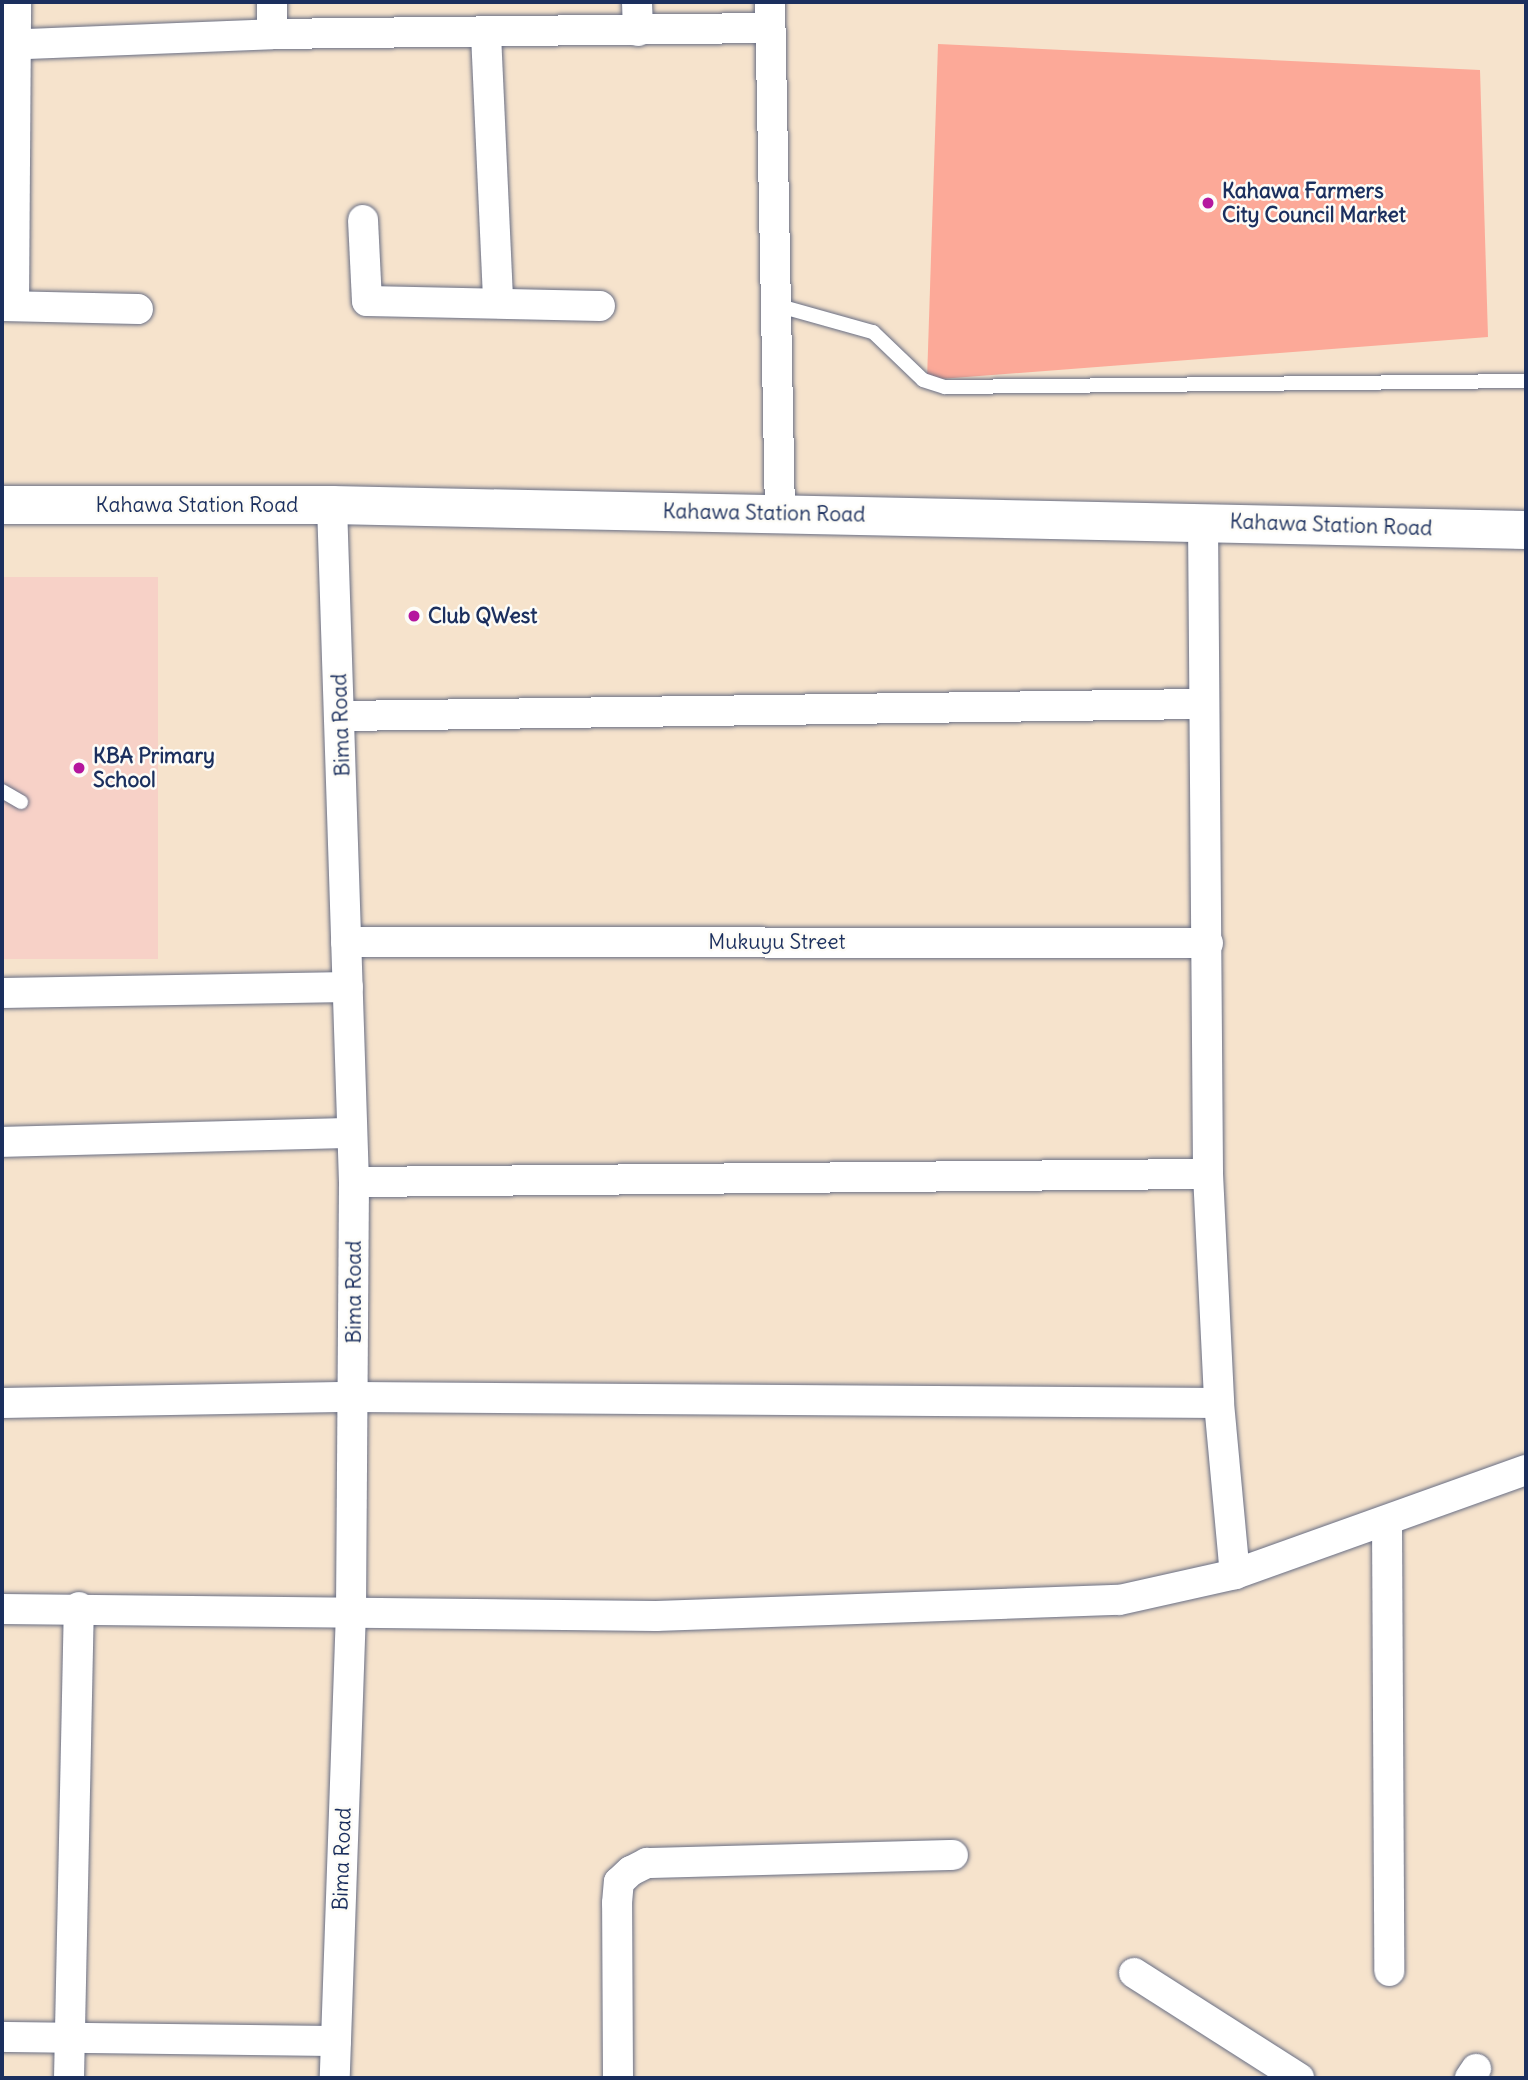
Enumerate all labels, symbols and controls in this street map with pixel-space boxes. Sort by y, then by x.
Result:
place label: Kahawa Farmers City Council Market [1222,178,1406,228]
marker: Kahawa Farmers City Council Market [1200,195,1216,211]
street label: Kahawa Station Road [96,492,298,518]
street label: Kahawa Station Road [662,499,866,527]
street label: Kahawa Station Road [1229,509,1433,541]
place label: Club QWest [428,603,537,629]
marker: Club QWest [406,608,422,624]
street label: Bima Road [327,673,355,777]
place label: KBA Primary School [93,743,215,793]
marker: KBA Primary School [71,760,87,776]
street label: Mukuyu Street [708,929,846,955]
street label: Bima Road [341,1240,367,1344]
street label: Bima Road [328,1807,356,1911]

